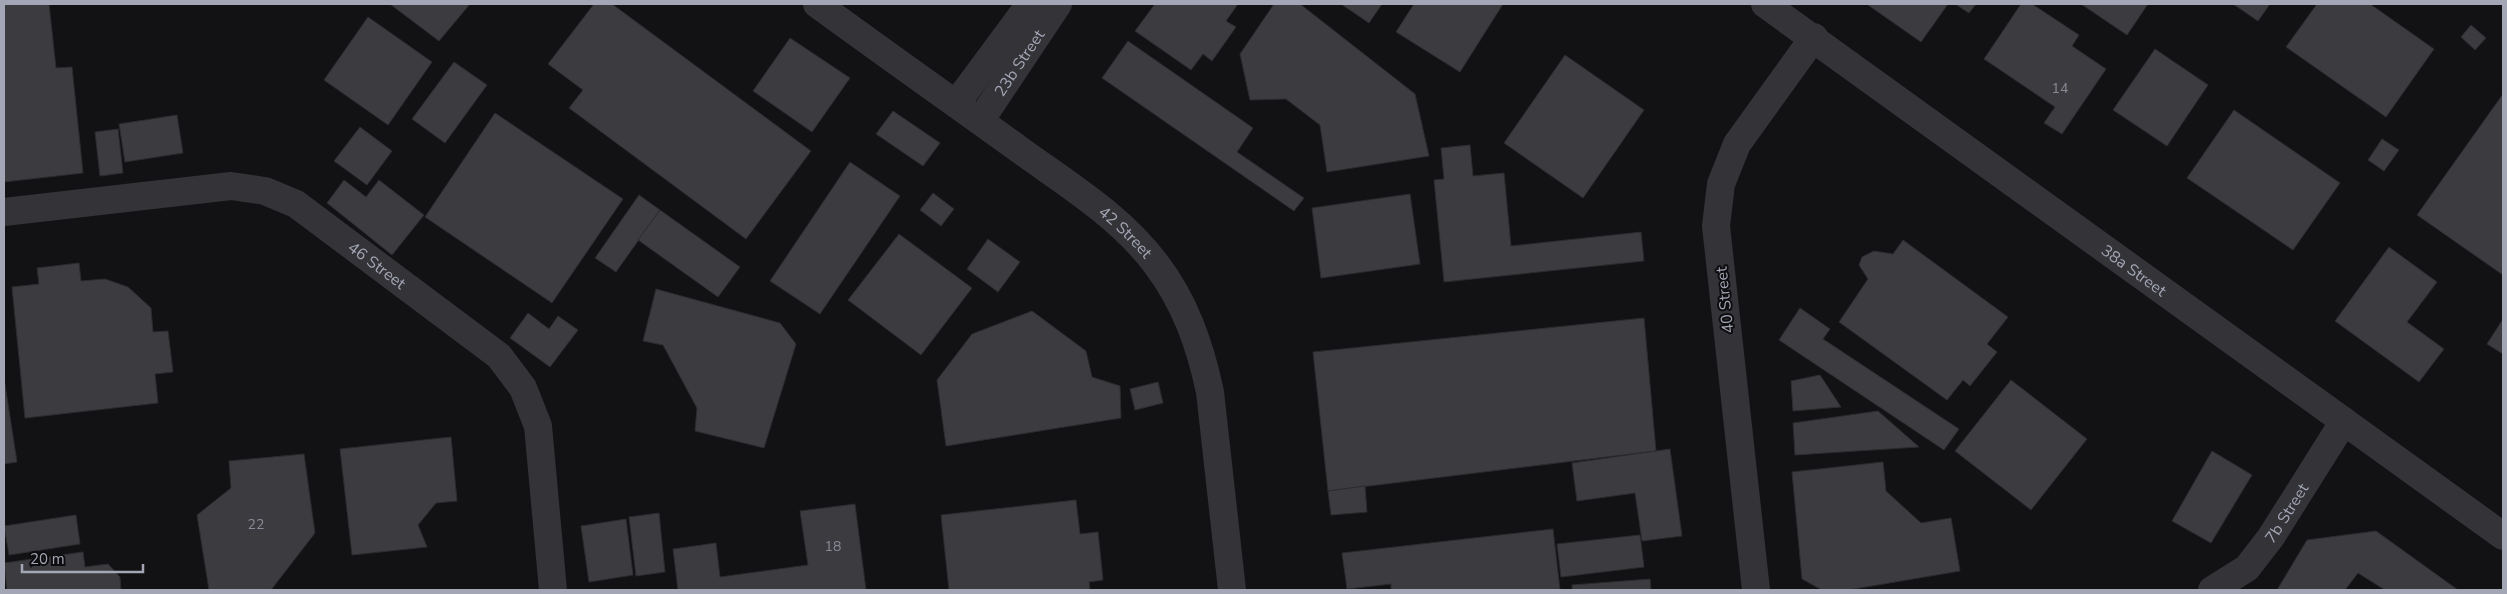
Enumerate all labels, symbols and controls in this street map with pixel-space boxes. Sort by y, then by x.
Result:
street label: 23b Street [989,25,1050,101]
house number: 14 [2052,79,2068,98]
street label: 42 Street [1094,201,1157,264]
street label: 46 Street [343,237,410,295]
street label: 38a Street [2096,240,2171,302]
street label: 40 Street [1711,265,1739,334]
street label: 7b Street [2260,479,2314,548]
house number: 22 [248,515,264,534]
house number: 18 [825,537,841,556]
scale bar [22,542,144,574]
text: 20 m [30,549,65,569]

